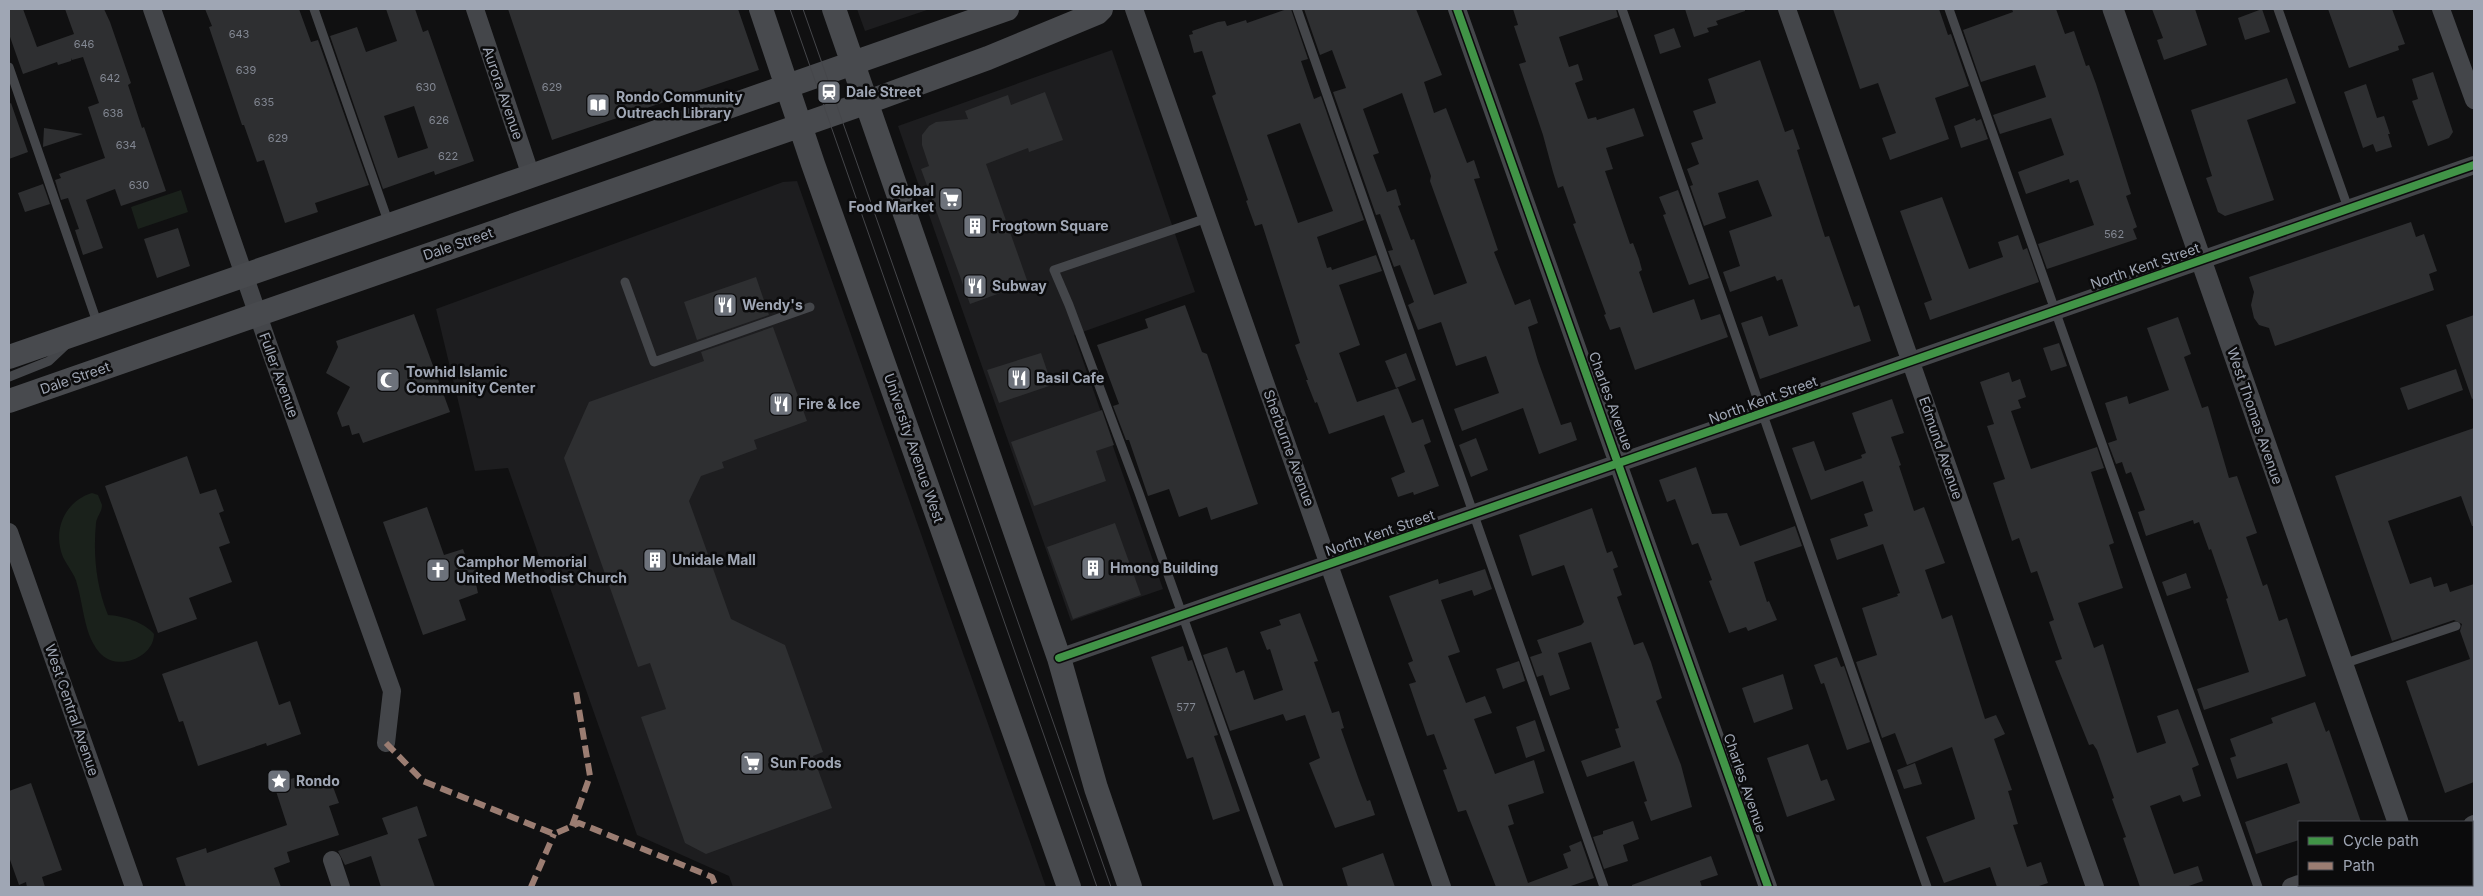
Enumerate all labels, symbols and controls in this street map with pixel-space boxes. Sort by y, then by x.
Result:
house number: 643 [229,27,250,41]
house number: 646 [74,37,95,51]
street label: Aurora Avenue [480,44,527,142]
house number: 639 [236,63,256,77]
house number: 642 [100,71,120,85]
station icon: Dale Street [816,79,842,105]
house number: 630 [416,80,436,94]
house number: 629 [542,80,562,94]
place label: Dale Street [846,83,921,100]
place label: Rondo Community Outreach Library [616,88,743,121]
library icon: Rondo Community Outreach Library [585,92,611,118]
house number: 635 [254,95,274,109]
house number: 638 [103,106,123,120]
house number: 626 [429,113,449,127]
house number: 629 [268,131,288,145]
house number: 634 [116,138,136,152]
house number: 622 [438,149,458,163]
house number: 630 [129,178,149,192]
place label: Global Food Market [849,182,934,215]
supermarket icon: Global Food Market [938,186,964,212]
building icon: Frogtown Square [962,213,988,239]
place label: Frogtown Square [992,217,1109,234]
street label: Dale Street [421,223,495,263]
house number: 562 [2104,227,2124,241]
street label: North Kent Street [2088,239,2202,292]
restaurant icon: Subway [962,273,988,299]
place label: Subway [992,277,1047,294]
restaurant icon: Wendy's [712,292,738,318]
place label: Wendy's [742,296,803,313]
street label: Fuller Avenue [256,330,303,420]
street label: West Thomas Avenue [2224,345,2287,486]
street label: Charles Avenue [1586,349,1637,453]
street label: Dale Street [38,357,112,397]
place label: Towhid Islamic Community Center [406,363,536,396]
restaurant icon: Basil Cafe [1006,365,1032,391]
mosque icon: Towhid Islamic Community Center [375,367,401,393]
place label: Basil Cafe [1036,369,1104,386]
street label: University Avenue West [881,371,948,525]
street label: North Kent Street [1706,372,1820,427]
street label: Sherburne Avenue [1260,387,1318,508]
restaurant icon: Fire & Ice [768,391,794,417]
street label: Edmund Avenue [1916,394,1967,501]
place label: Fire & Ice [798,395,860,412]
street label: North Kent Street [1323,506,1437,559]
building icon: Unidale Mall [642,547,668,573]
place label: Unidale Mall [672,551,756,568]
place label: Camphor Memorial United Methodist Church [456,553,627,586]
building icon: Hmong Building [1080,555,1106,581]
church icon: Camphor Memorial United Methodist Church [425,557,451,583]
place label: Hmong Building [1110,559,1218,576]
street label: West Central Avenue [42,642,103,778]
house number: 577 [1176,700,1196,714]
street label: Charles Avenue [1721,731,1770,835]
supermarket icon: Sun Foods [739,750,765,776]
place label: Sun Foods [770,754,842,771]
place icon: Rondo [266,768,292,794]
place label: Rondo [296,772,340,789]
legend [2298,821,2473,886]
text: Cycle path [2343,831,2419,850]
text: Path [2343,856,2375,875]

